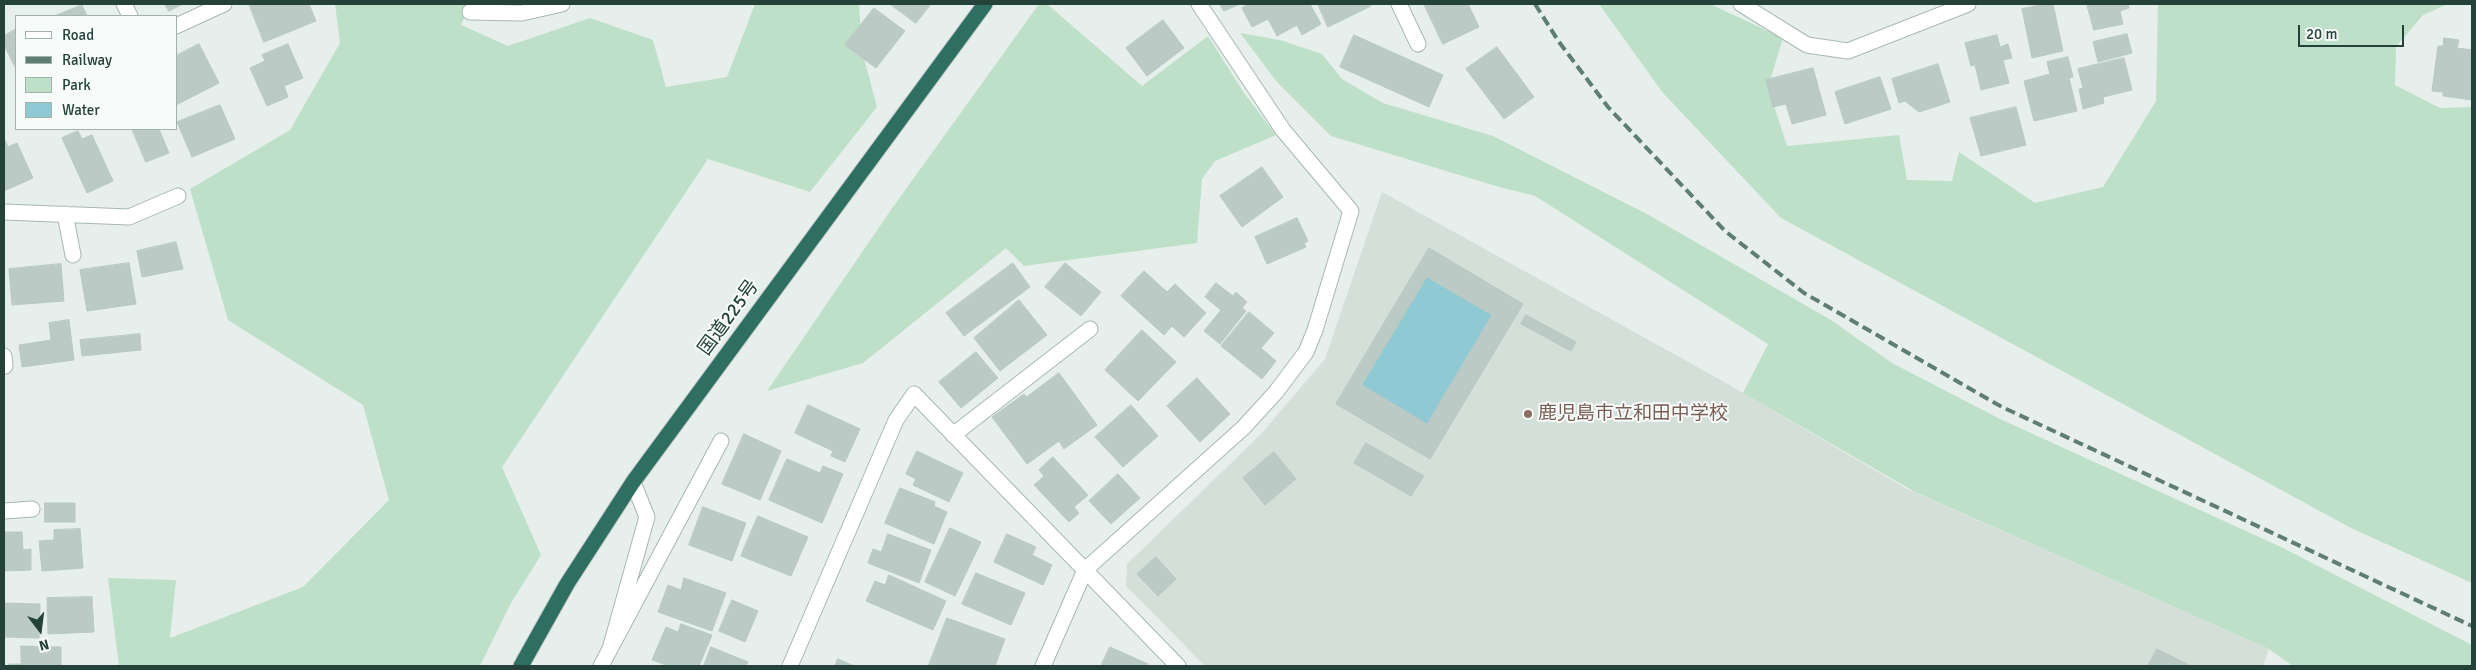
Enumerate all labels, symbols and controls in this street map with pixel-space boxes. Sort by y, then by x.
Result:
legend [15,15,178,130]
scale bar [2301,15,2407,47]
text: 20 m [2306,25,2337,43]
text: Road [62,26,94,44]
text: Railway [62,51,112,69]
text: Park [62,76,91,94]
text: Water [62,101,100,119]
street label: 国道225号 [694,276,764,360]
place label: 鹿児島市立和田中学校 [1538,403,1728,425]
marker: 鹿児島市立和田中学校 [1522,408,1534,420]
north arrow [15,605,65,655]
text: N [37,635,51,654]

